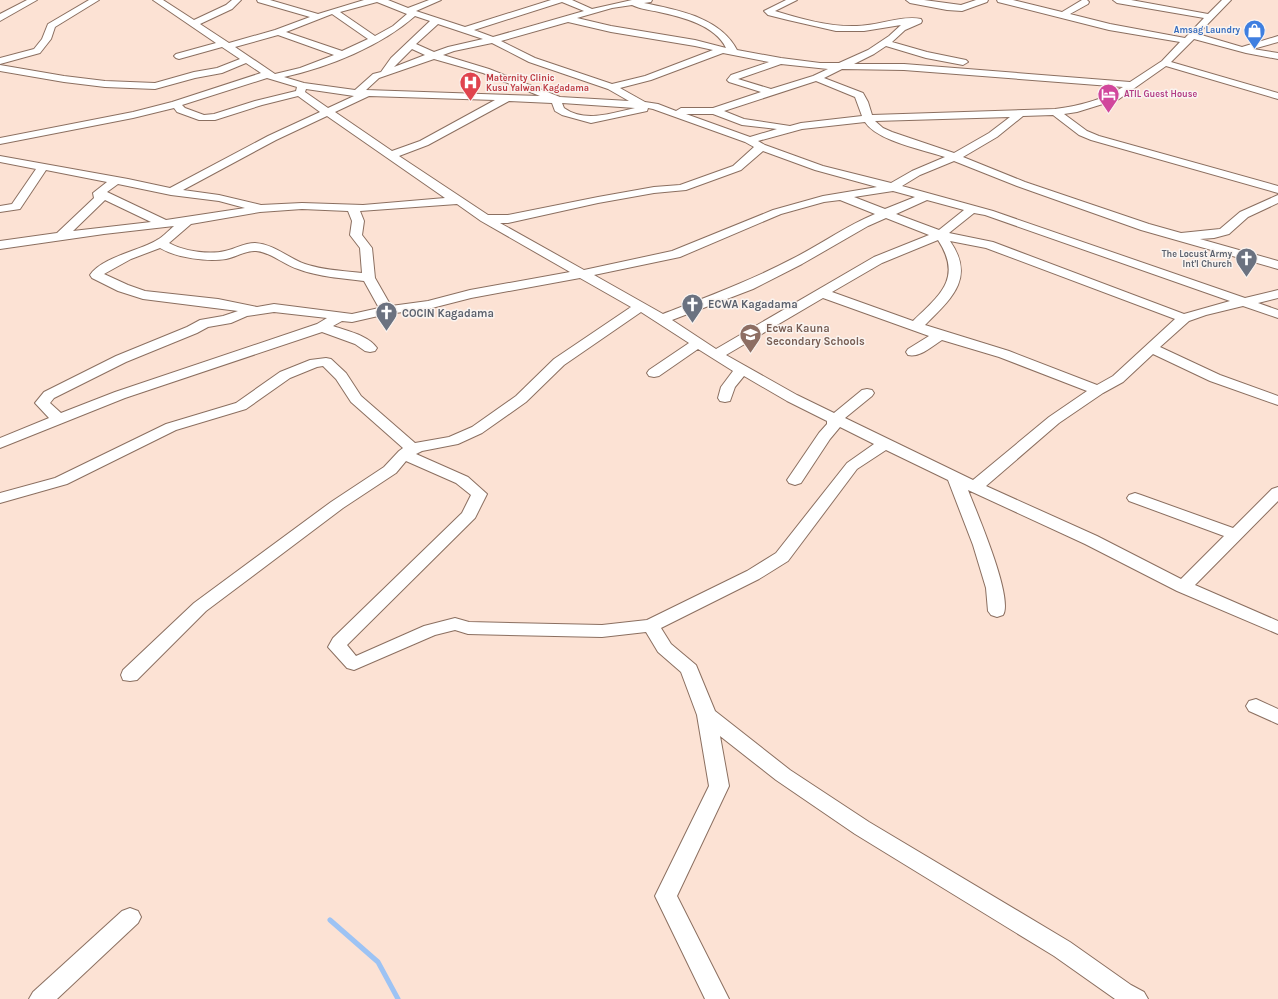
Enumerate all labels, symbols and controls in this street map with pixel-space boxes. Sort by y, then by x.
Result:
shop icon: Amsag Laundry [1242,17,1268,50]
place label: Amsag Laundry [1174,25,1240,35]
hospital icon: Maternity Clinic Kusu Yalwan Kagadama [458,70,484,103]
place label: Maternity Clinic Kusu Yalwan Kagadama [486,73,589,93]
hotel icon: ATIL Guest House [1095,81,1121,114]
place label: ATIL Guest House [1124,89,1197,99]
church icon: The Locust Army Int'l Church [1234,246,1260,279]
place label: The Locust Army Int'l Church [1162,249,1232,269]
church icon: ECWA Kagadama [679,291,705,324]
place label: ECWA Kagadama [708,298,798,311]
church icon: COCIN Kagadama [374,300,400,333]
place label: COCIN Kagadama [402,307,494,320]
school or university icon: Ecwa Kauna Secondary Schools [737,321,763,354]
place label: Ecwa Kauna Secondary Schools [766,322,865,348]

